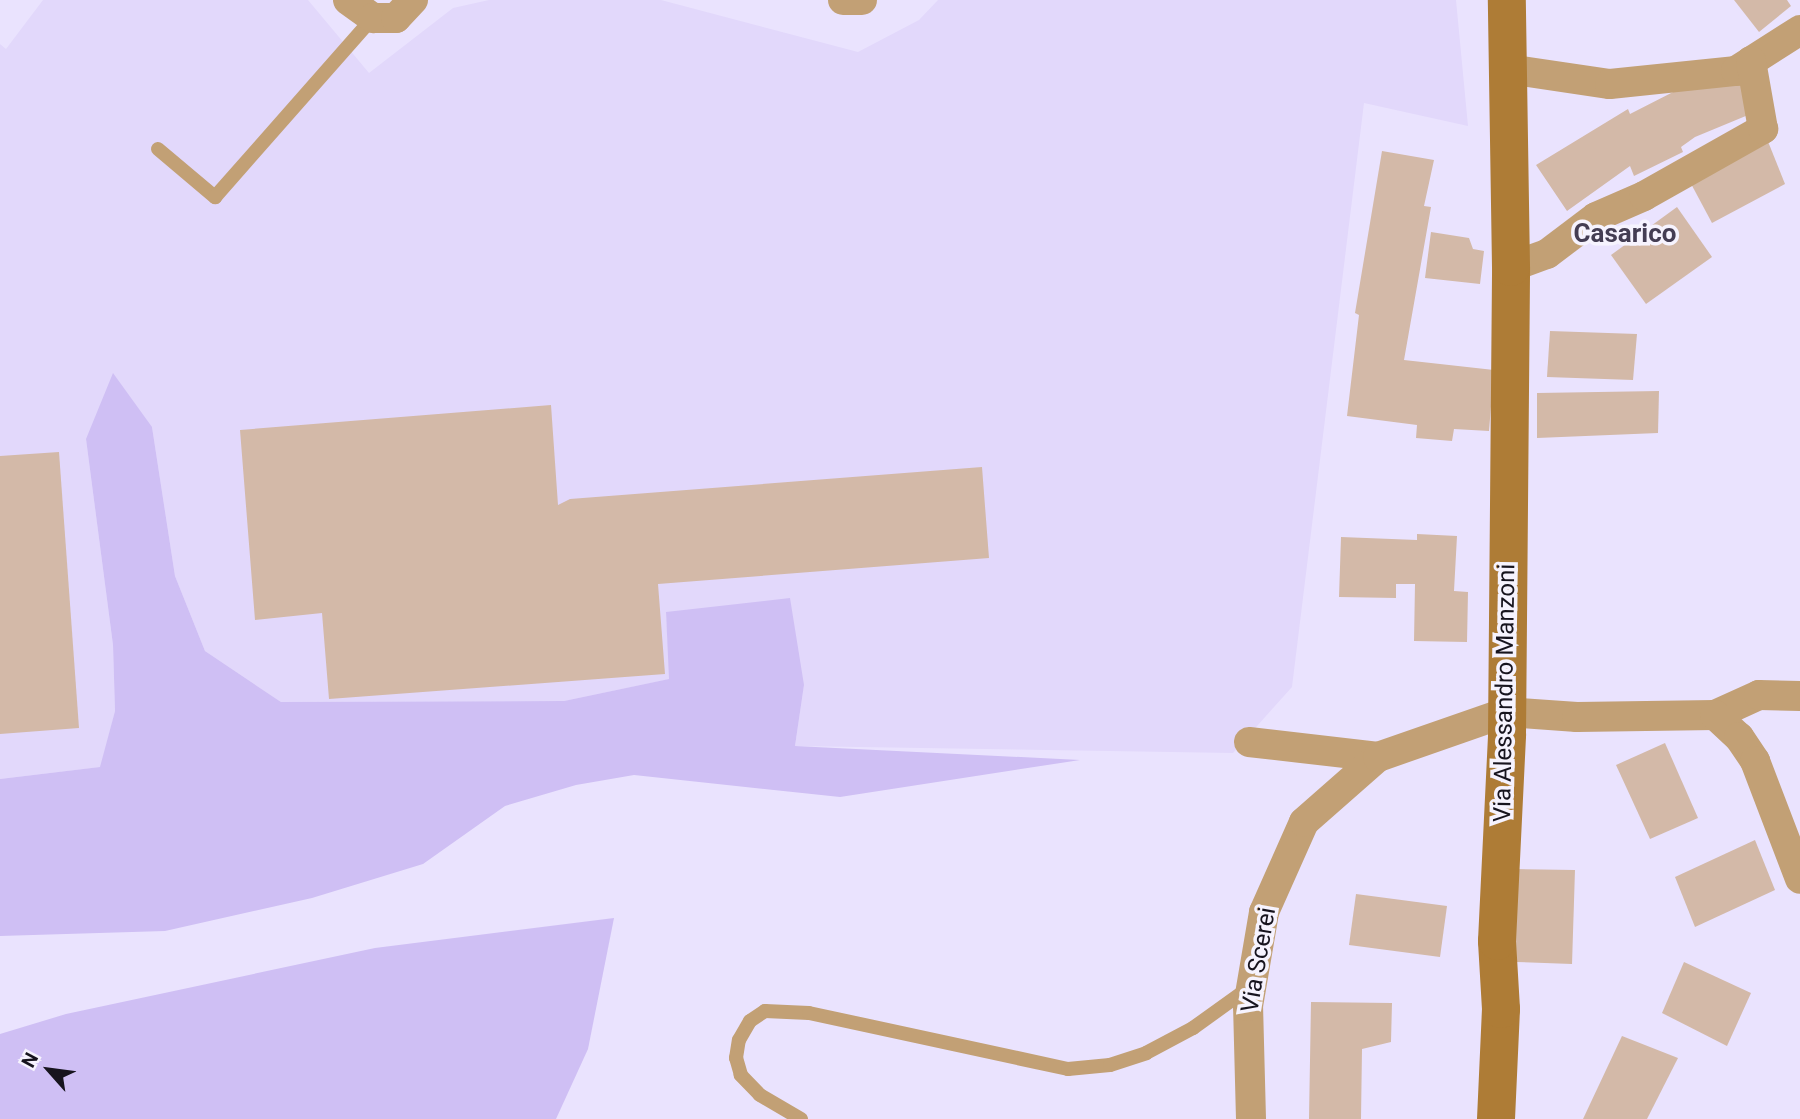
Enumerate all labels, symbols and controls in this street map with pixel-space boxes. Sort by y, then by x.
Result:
district label: Casarico [1574,218,1676,250]
street label: Via Alessandro Manzoni [1488,564,1522,822]
street label: Via Scerei [1236,905,1282,1015]
north arrow [14,1035,84,1105]
text: N [17,1049,43,1071]

